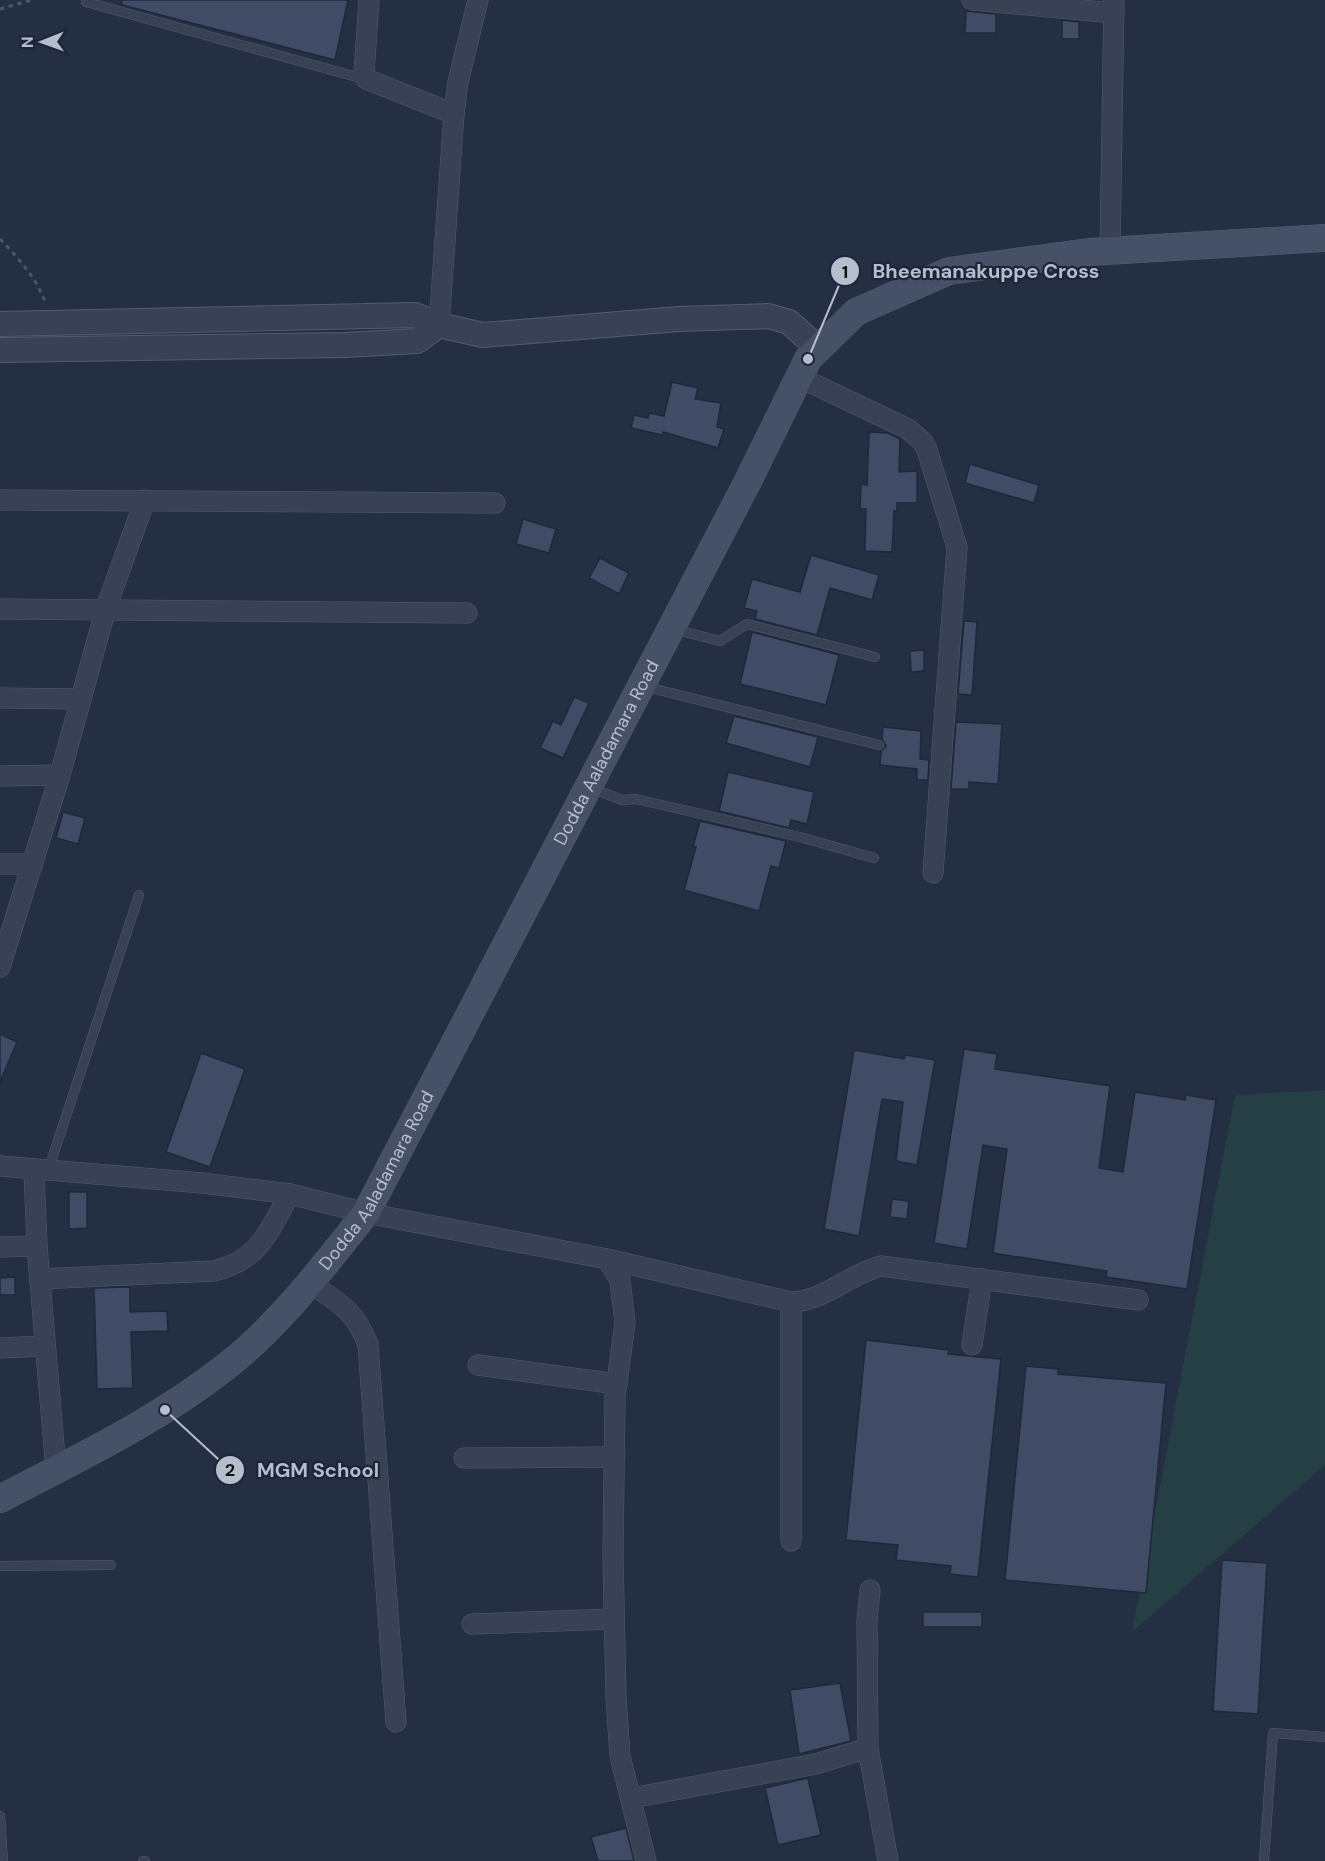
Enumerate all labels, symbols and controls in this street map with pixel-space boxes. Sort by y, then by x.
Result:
north arrow [12,12,72,72]
text: N [17,36,38,48]
callout: Bheemanakuppe Cross [830,252,1111,290]
text: Bheemanakuppe Cross [873,258,1099,284]
text: 1 [842,260,848,284]
street label: Dodda Aaladamara Road [548,656,664,849]
street label: Dodda Aaladamara Road [313,1087,440,1275]
callout: MGM School [215,1451,391,1489]
text: MGM School [257,1457,379,1483]
text: 2 [225,1458,235,1482]

